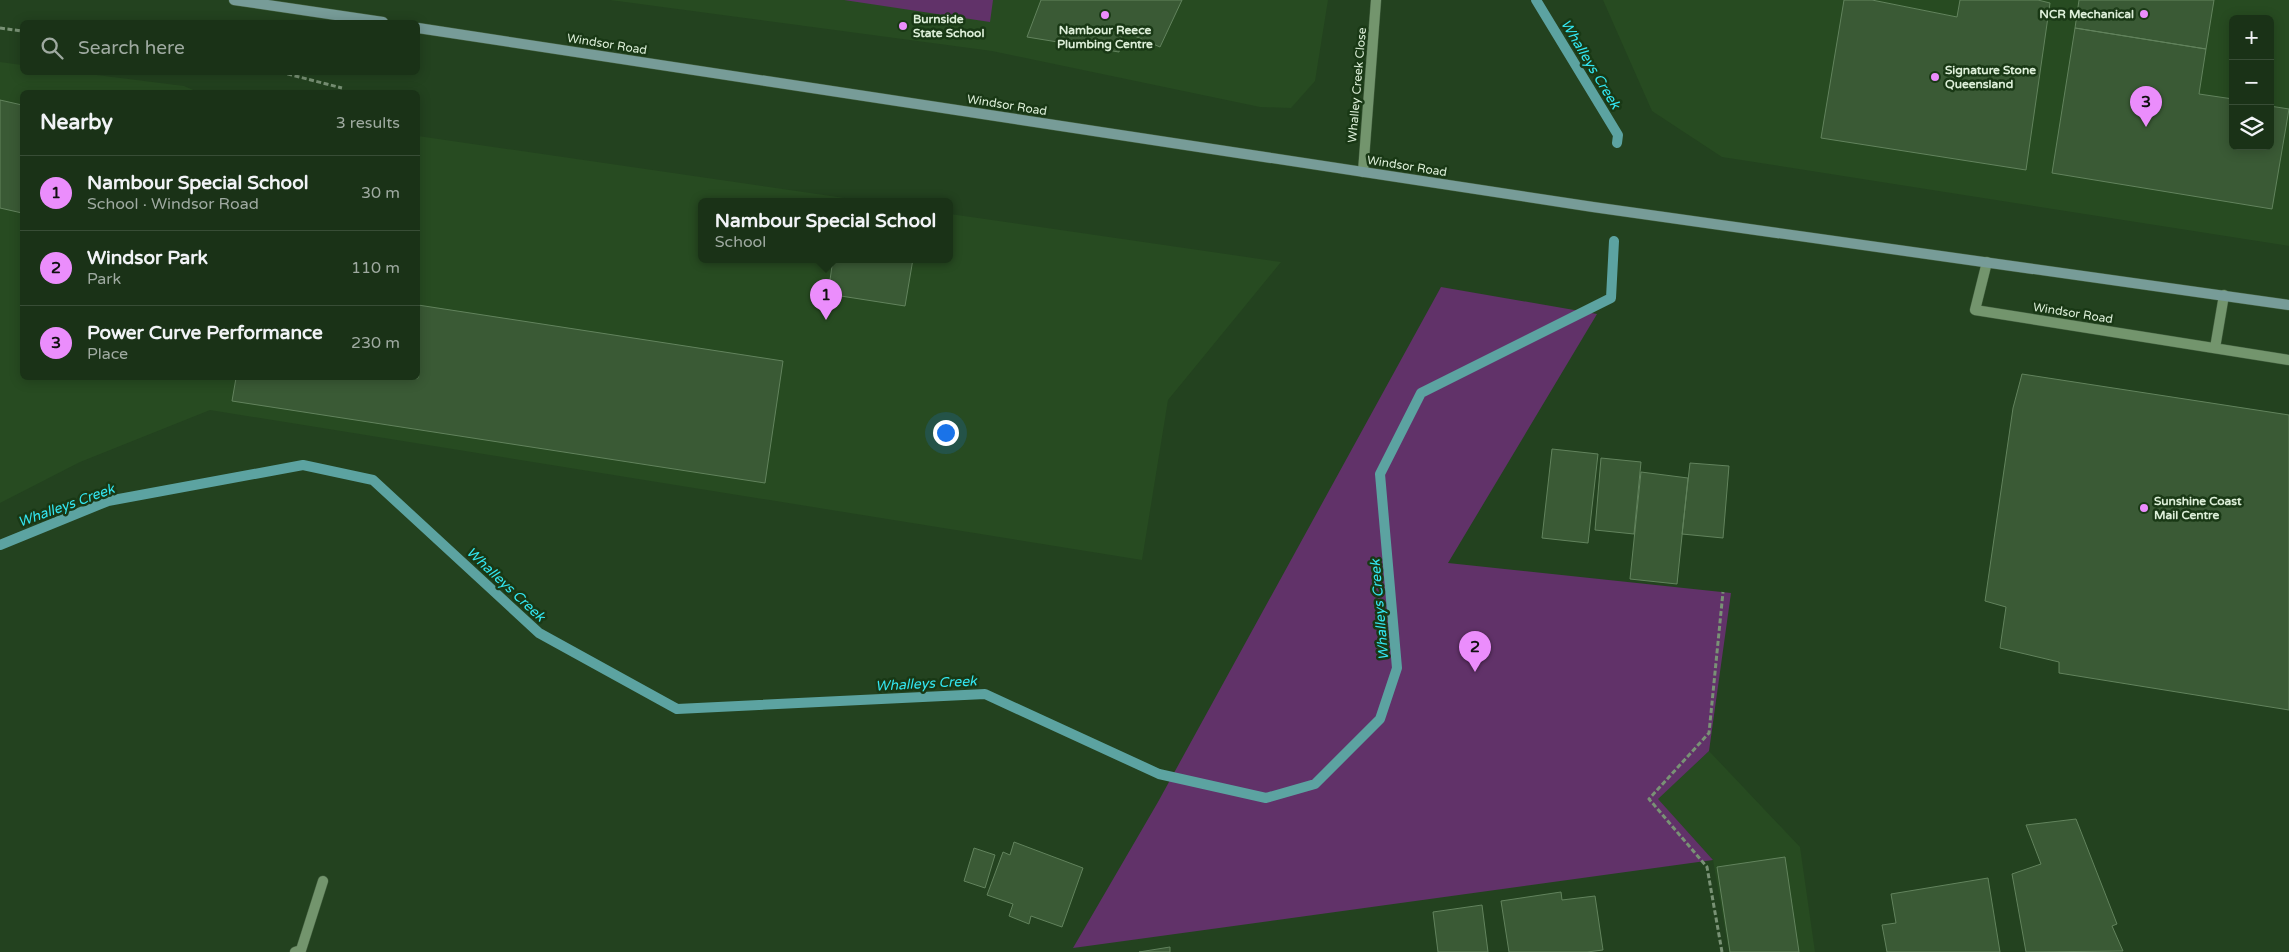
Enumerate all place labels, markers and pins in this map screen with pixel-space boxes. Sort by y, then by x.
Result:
place label: NCR Mechanical [2039,7,2134,21]
marker: NCR Mechanical [2138,8,2150,20]
marker: Nambour Reece Plumbing Centre [1099,9,1111,21]
place label: Burnside State School [913,12,984,40]
marker: Burnside State School [897,20,909,32]
place label: Nambour Reece Plumbing Centre [1057,23,1153,52]
place label: Signature Stone Queensland [1945,63,2036,91]
marker: Signature Stone Queensland [1929,71,1941,83]
pin: 3 [2130,86,2162,127]
pin: 1 [810,279,842,320]
place label: Sunshine Coast Mail Centre [2154,494,2242,522]
marker: Sunshine Coast Mail Centre [2138,502,2150,514]
pin: 2 [1459,631,1491,672]

